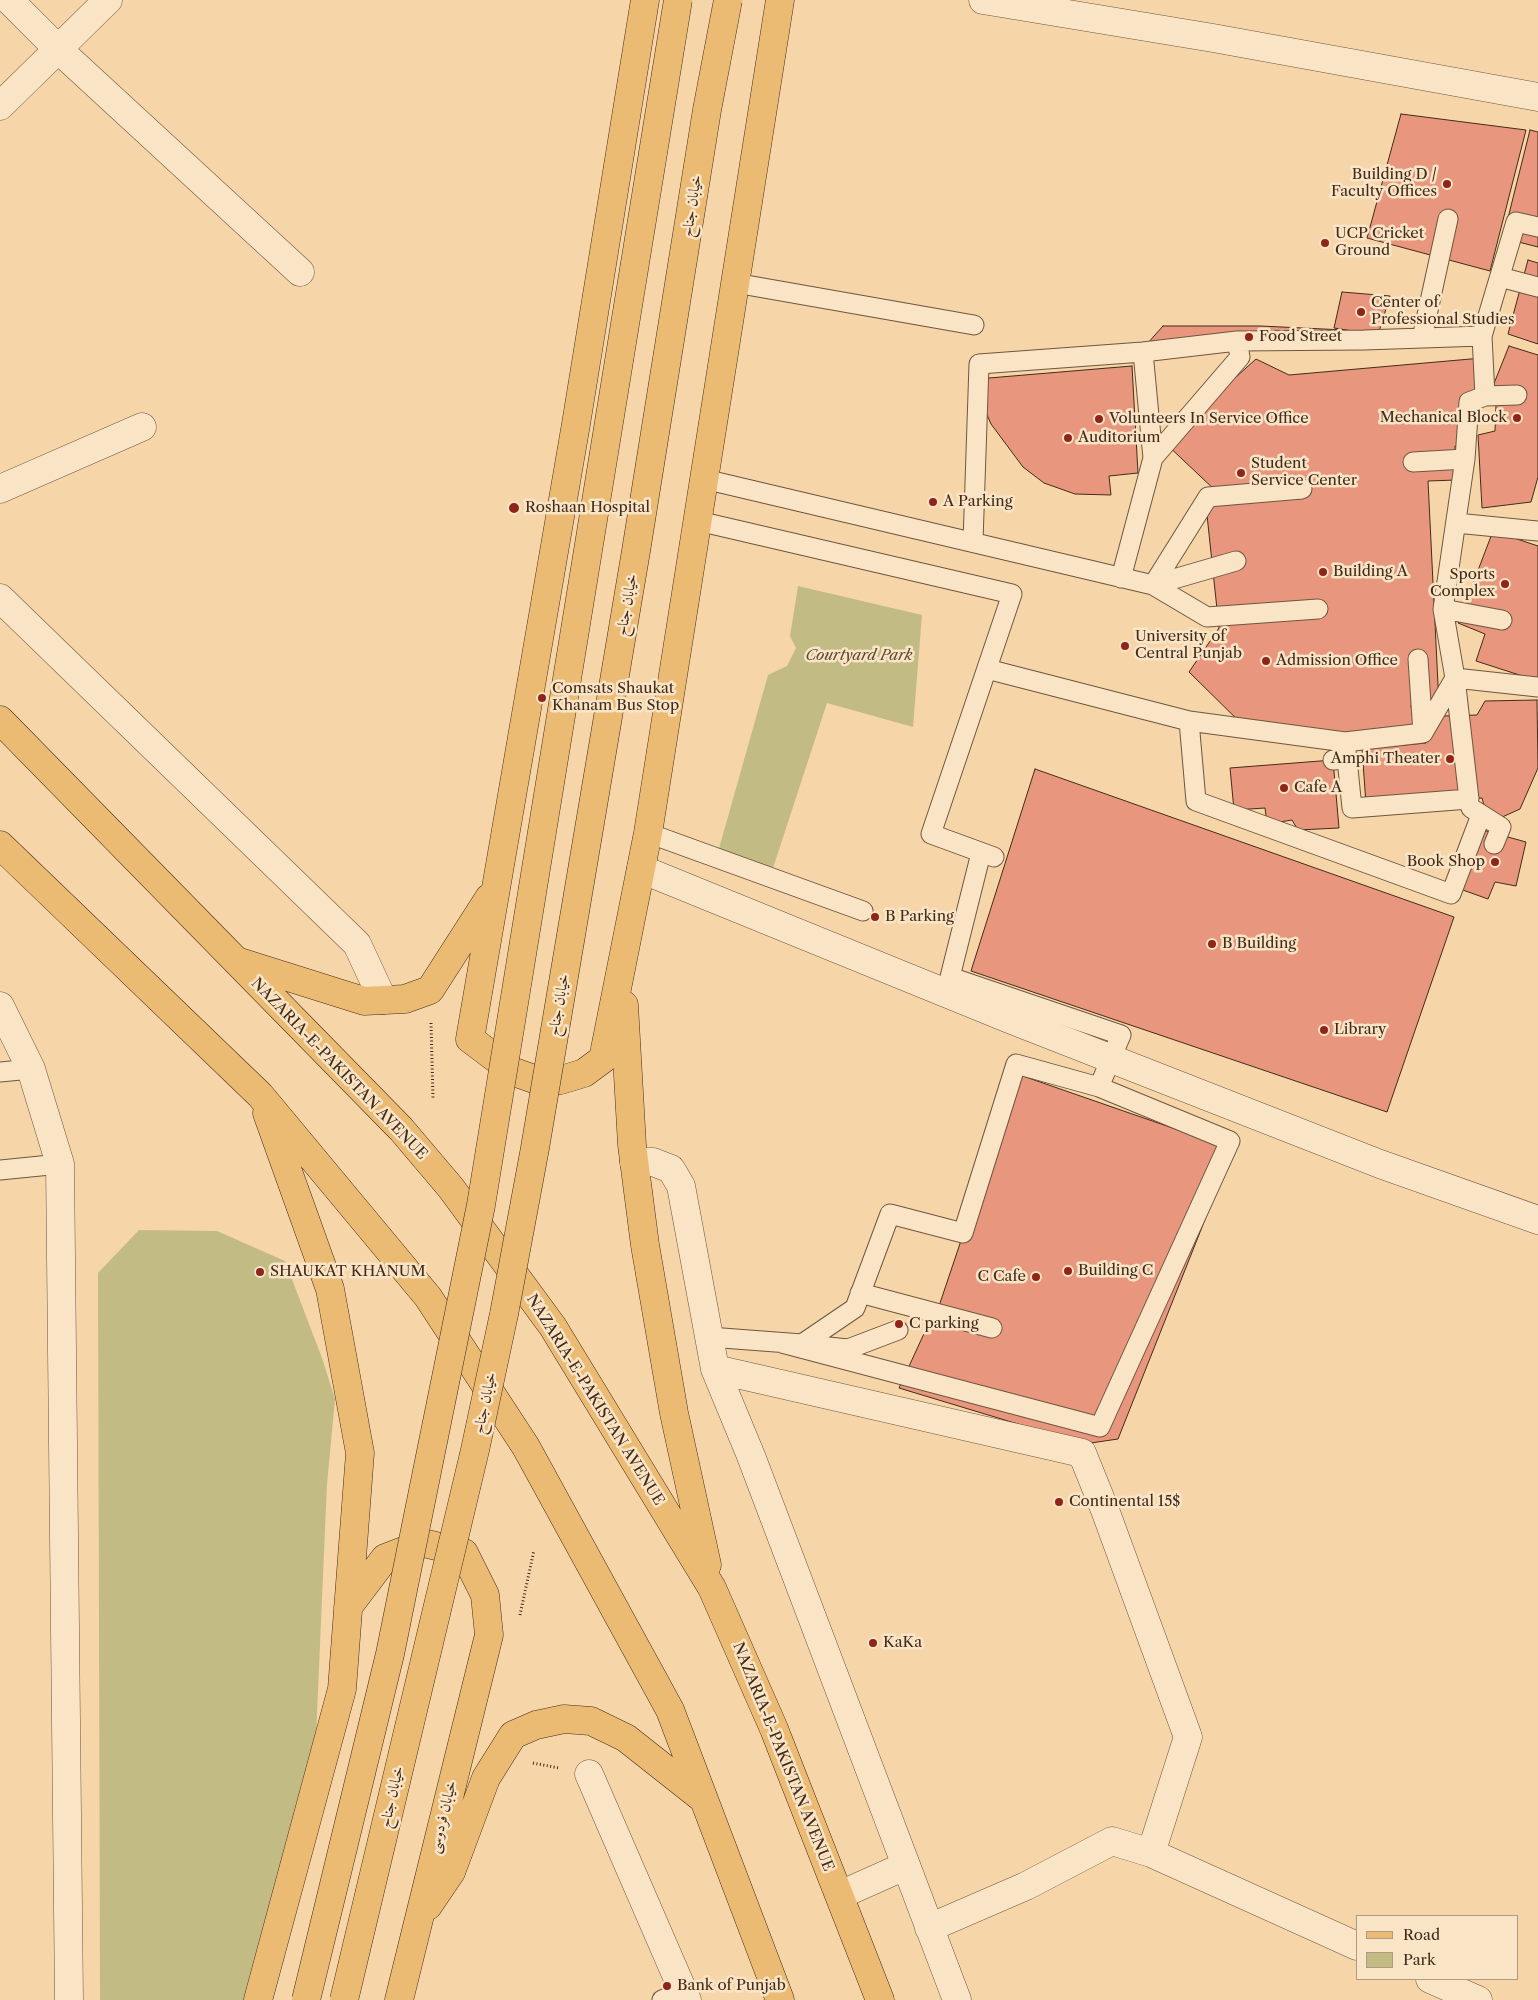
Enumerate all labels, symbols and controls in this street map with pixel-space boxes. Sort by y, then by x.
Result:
place label: Building D / Faculty Offices [1331,166,1437,201]
street label: خیابان جناح [678,174,706,238]
marker: Building D / Faculty Offices [1441,178,1453,190]
place label: UCP Cricket Ground [1335,225,1424,260]
marker: UCP Cricket Ground [1319,237,1331,249]
place label: Center of Professional Studies [1371,294,1514,329]
marker: Center of Professional Studies [1355,306,1367,318]
place label: Food Street [1259,328,1342,346]
marker: Food Street [1243,331,1255,343]
place label: Mechanical Block [1380,409,1507,427]
place label: Volunteers In Service Office [1109,410,1309,428]
marker: Mechanical Block [1511,412,1523,424]
marker: Volunteers In Service Office [1093,413,1105,425]
place label: Auditorium [1078,429,1160,447]
marker: Auditorium [1062,432,1074,444]
place label: Student Service Center [1251,455,1357,490]
marker: Student Service Center [1235,467,1247,479]
place label: A Parking [943,493,1013,511]
marker: A Parking [927,496,939,508]
place label: Roshaan Hospital [525,499,650,517]
marker: Roshaan Hospital [507,501,521,515]
place label: Building A [1333,563,1408,581]
marker: Building A [1317,566,1329,578]
place label: Sports Complex [1430,566,1495,601]
street label: خیابان جناح [613,573,641,637]
marker: Sports Complex [1499,578,1511,590]
place label: University of Central Punjab [1135,628,1242,663]
marker: University of Central Punjab [1119,640,1131,652]
park label: Courtyard Park [805,647,913,665]
place label: Admission Office [1276,652,1398,670]
marker: Admission Office [1260,655,1272,667]
place label: Comsats Shaukat Khanam Bus Stop [552,680,679,715]
marker: Comsats Shaukat Khanam Bus Stop [536,692,548,704]
place label: Amphi Theater [1331,750,1440,768]
marker: Amphi Theater [1444,753,1456,765]
place label: Cafe A [1294,779,1342,797]
marker: Cafe A [1278,782,1290,794]
place label: Book Shop [1407,853,1485,871]
marker: Book Shop [1489,856,1501,868]
place label: B Parking [885,908,954,926]
marker: B Parking [869,911,881,923]
place label: B Building [1222,935,1296,953]
marker: B Building [1206,938,1218,950]
street label: خیابان جناح [545,973,573,1037]
street label: NAZARIA-E-PAKISTAN AVENUE [247,974,431,1164]
place label: Library [1334,1021,1386,1039]
marker: Library [1318,1024,1330,1036]
place label: Building C [1078,1262,1153,1280]
place label: SHAUKAT KHANUM [270,1263,426,1281]
marker: Building C [1062,1265,1074,1277]
marker: SHAUKAT KHANUM [254,1266,266,1278]
place label: C Cafe [977,1268,1026,1286]
marker: C Cafe [1030,1271,1042,1283]
street label: NAZARIA-E-PAKISTAN AVENUE [522,1291,668,1509]
place label: C parking [909,1315,979,1333]
marker: C parking [893,1318,905,1330]
street label: خیابان جناح [470,1371,500,1435]
place label: Continental 15$ [1069,1493,1180,1511]
marker: Continental 15$ [1053,1496,1065,1508]
place label: KaKa [883,1634,922,1652]
marker: KaKa [867,1637,879,1649]
street label: NAZARIA-E-PAKISTAN AVENUE [729,1640,837,1874]
street label: خیابان جناح [376,1764,408,1830]
street label: خیابان فردوسی [425,1779,461,1855]
legend [1356,1915,1518,1980]
text: Road [1403,1925,1440,1944]
text: Park [1403,1950,1436,1969]
place label: Bank of Punjab [677,1977,786,1995]
marker: Bank of Punjab [661,1980,673,1992]

